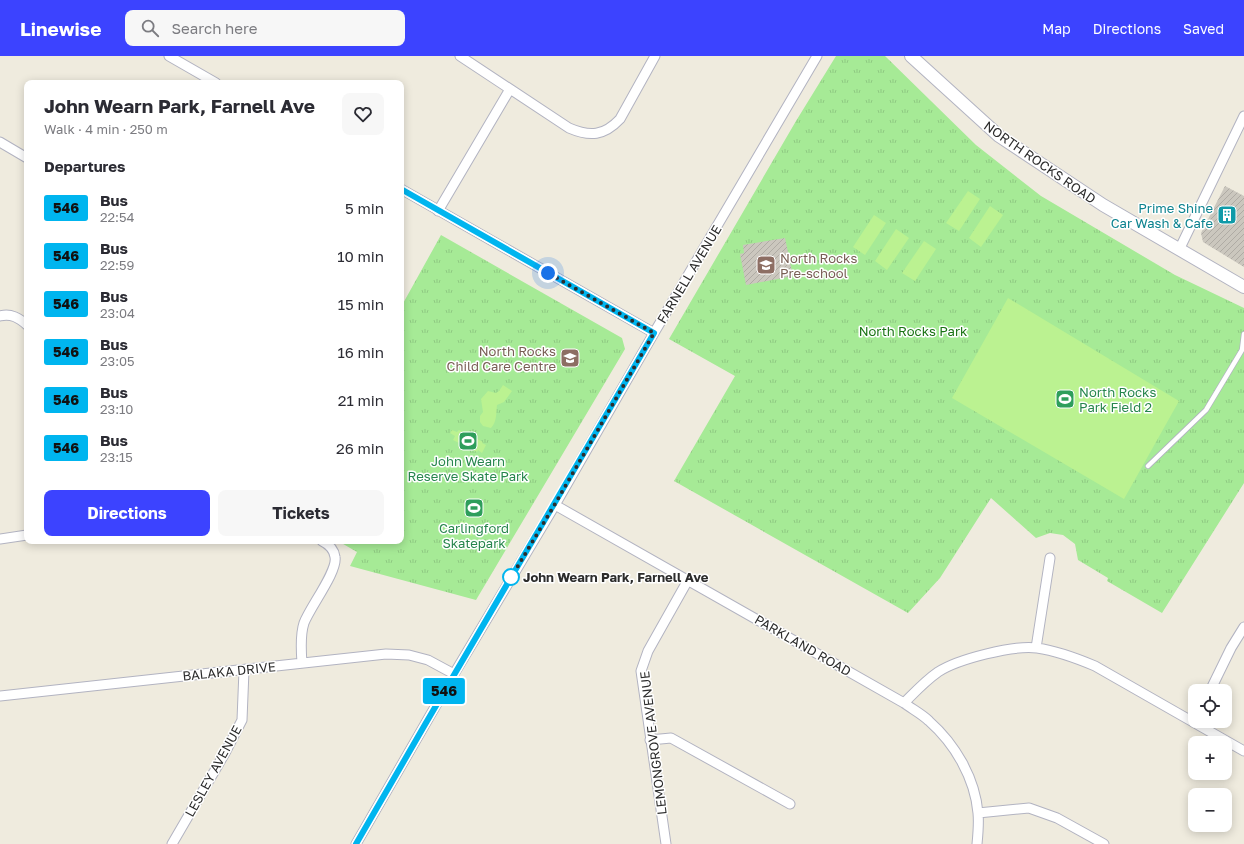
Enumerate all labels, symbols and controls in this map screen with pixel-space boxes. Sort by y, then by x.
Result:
search box [125,10,405,46]
text: Linewise [20,17,101,40]
icon: search [139,17,161,39]
text: Search here [171,19,257,37]
text: Map [1042,20,1071,37]
text: Directions [1093,20,1161,37]
text: Saved [1183,20,1224,37]
button: heart [342,93,384,135]
text: John Wearn Park, Farnell Ave [44,94,315,117]
street label: NORTH ROCKS ROAD [981,117,1099,207]
text: Walk · 4 min · 250 m [44,121,168,137]
text: Departures [44,157,125,175]
text: Bus [100,191,128,209]
text: 546 [53,199,79,216]
text: 5 min [345,199,384,217]
place label: Prime Shine Car Wash & Cafe [1111,200,1213,231]
building icon: Prime Shine Car Wash & Cafe [1216,204,1238,226]
text: 22:54 [100,209,134,225]
street label: FARNELL AVENUE [653,222,725,326]
text: Bus [100,239,128,257]
text: 546 [53,247,79,264]
text: 10 min [337,247,384,265]
place label: North Rocks Pre-school [780,250,857,281]
school or university icon: North Rocks Pre-school [755,254,777,276]
text: 22:59 [100,257,134,273]
your location [538,263,558,283]
text: Bus [100,287,128,305]
text: 546 [53,295,79,312]
text: 15 min [338,295,384,313]
text: 23:04 [100,305,135,321]
park label: North Rocks Park [859,323,968,339]
text: Bus [100,335,128,353]
text: 546 [53,343,79,360]
text: 16 min [337,343,384,361]
place label: North Rocks Child Care Centre [447,343,556,374]
school or university icon: North Rocks Child Care Centre [559,347,581,369]
text: 23:05 [100,353,135,369]
text: Bus [100,383,128,401]
place label: North Rocks Park Field 2 [1079,384,1156,415]
sports icon: North Rocks Park Field 2 [1054,388,1076,410]
text: 546 [53,391,79,408]
text: 21 min [338,391,384,409]
text: 23:10 [100,401,133,417]
sports icon: John Wearn Reserve Skate Park [457,430,479,452]
text: Bus [100,431,128,449]
text: 546 [53,439,79,456]
text: 26 min [336,439,384,457]
text: 23:15 [100,449,133,465]
place label: John Wearn Reserve Skate Park [408,453,529,484]
button: Directions [44,490,210,536]
button: Tickets [218,490,384,536]
sports icon: Carlingford Skatepark [463,497,485,519]
place label: Carlingford Skatepark [439,520,509,551]
marker: John Wearn Park, Farnell Ave [502,568,520,586]
place label: John Wearn Park, Farnell Ave [523,569,709,585]
street label: PARKLAND ROAD [752,611,854,679]
street label: BALAKA DRIVE [182,658,276,684]
street label: LEMONGROVE AVENUE [636,670,670,816]
line badge: 546 [421,678,467,704]
text: 546 [431,682,457,699]
map controls [1188,684,1232,832]
button: locate [1188,684,1232,728]
street label: LESLEY AVENUE [181,722,245,820]
button: + [1188,736,1232,780]
button: − [1188,788,1232,832]

